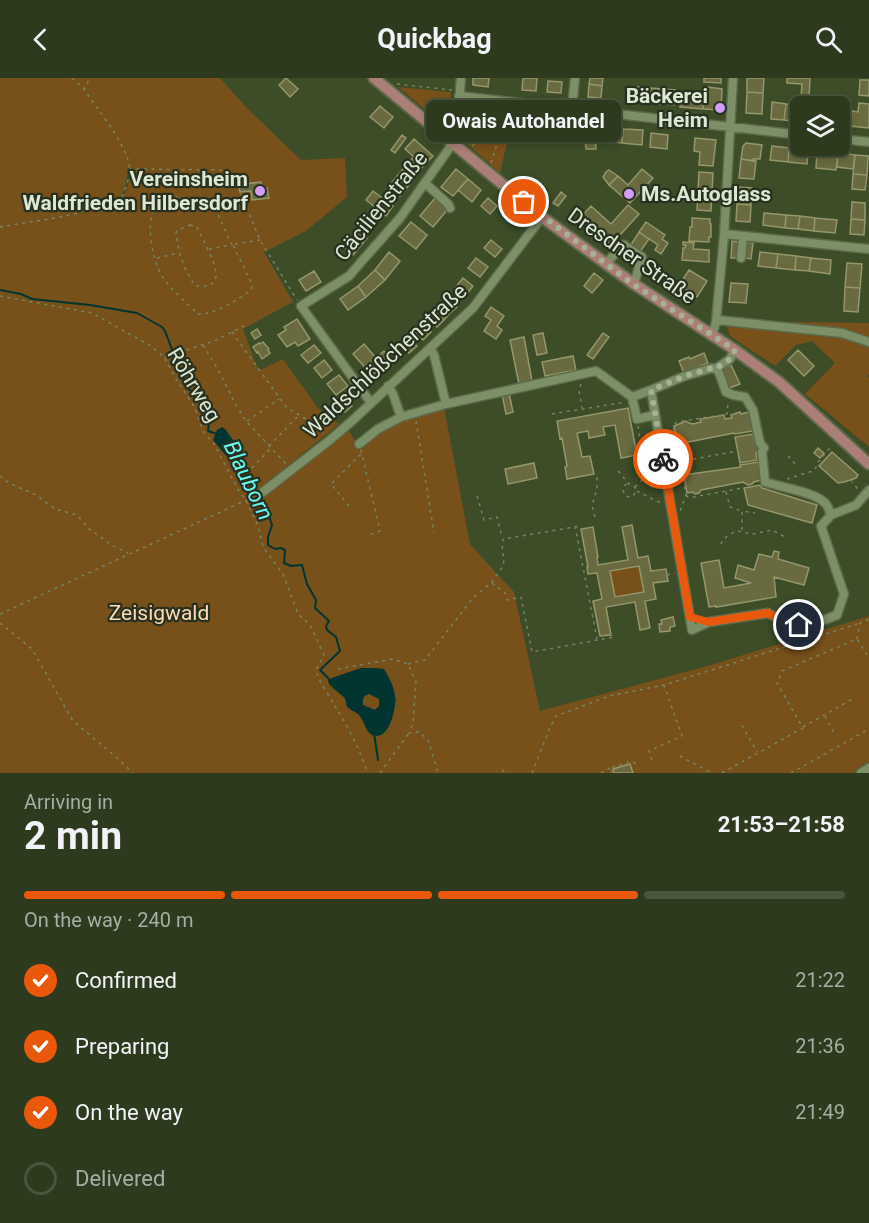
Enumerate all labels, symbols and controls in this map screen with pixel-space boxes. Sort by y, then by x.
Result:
icon: back [24,23,57,56]
text: Quickbag [377,23,492,55]
icon: search [812,23,845,56]
place label: Bäckerei Heim [626,84,708,132]
map controls [790,96,850,156]
button: layers [790,96,850,156]
callout: Owais Autohandel [426,100,622,142]
marker: Bäckerei Heim [713,101,727,115]
text: Owais Autohandel [442,109,605,133]
street label: Cäcilienstraße [330,147,432,265]
place label: Vereinsheim Waldfrieden Hilbersdorf [22,167,248,215]
pin [498,176,549,227]
place label: Ms.Autoglass [641,182,771,206]
marker: Vereinsheim Waldfrieden Hilbersdorf [253,184,267,198]
icon: bag [507,185,540,218]
marker: Ms.Autoglass [622,187,636,201]
street label: Dresdner Straße [563,203,701,309]
street label: Waldschlößchenstraße [298,279,472,443]
street label: Röhrweg [162,343,226,427]
courier [633,429,693,489]
water label: Blauborn [219,437,278,524]
icon: bike [647,443,680,476]
pin [773,599,824,650]
park label: Zeisigwald [109,601,209,625]
icon: home [782,608,815,641]
text: Arriving in [24,790,113,814]
text: 21:53–21:58 [718,812,845,837]
text: 2 min [24,813,122,859]
text: On the way · 240 m [24,908,193,932]
icon: check [24,964,57,997]
text: Confirmed [75,968,177,993]
text: 21:22 [795,968,845,992]
icon: check [24,1030,57,1063]
text: Preparing [75,1034,169,1059]
text: 21:36 [795,1034,845,1058]
icon: check [24,1096,57,1129]
text: On the way [75,1100,183,1125]
text: 21:49 [795,1100,845,1124]
text: Delivered [75,1166,165,1191]

